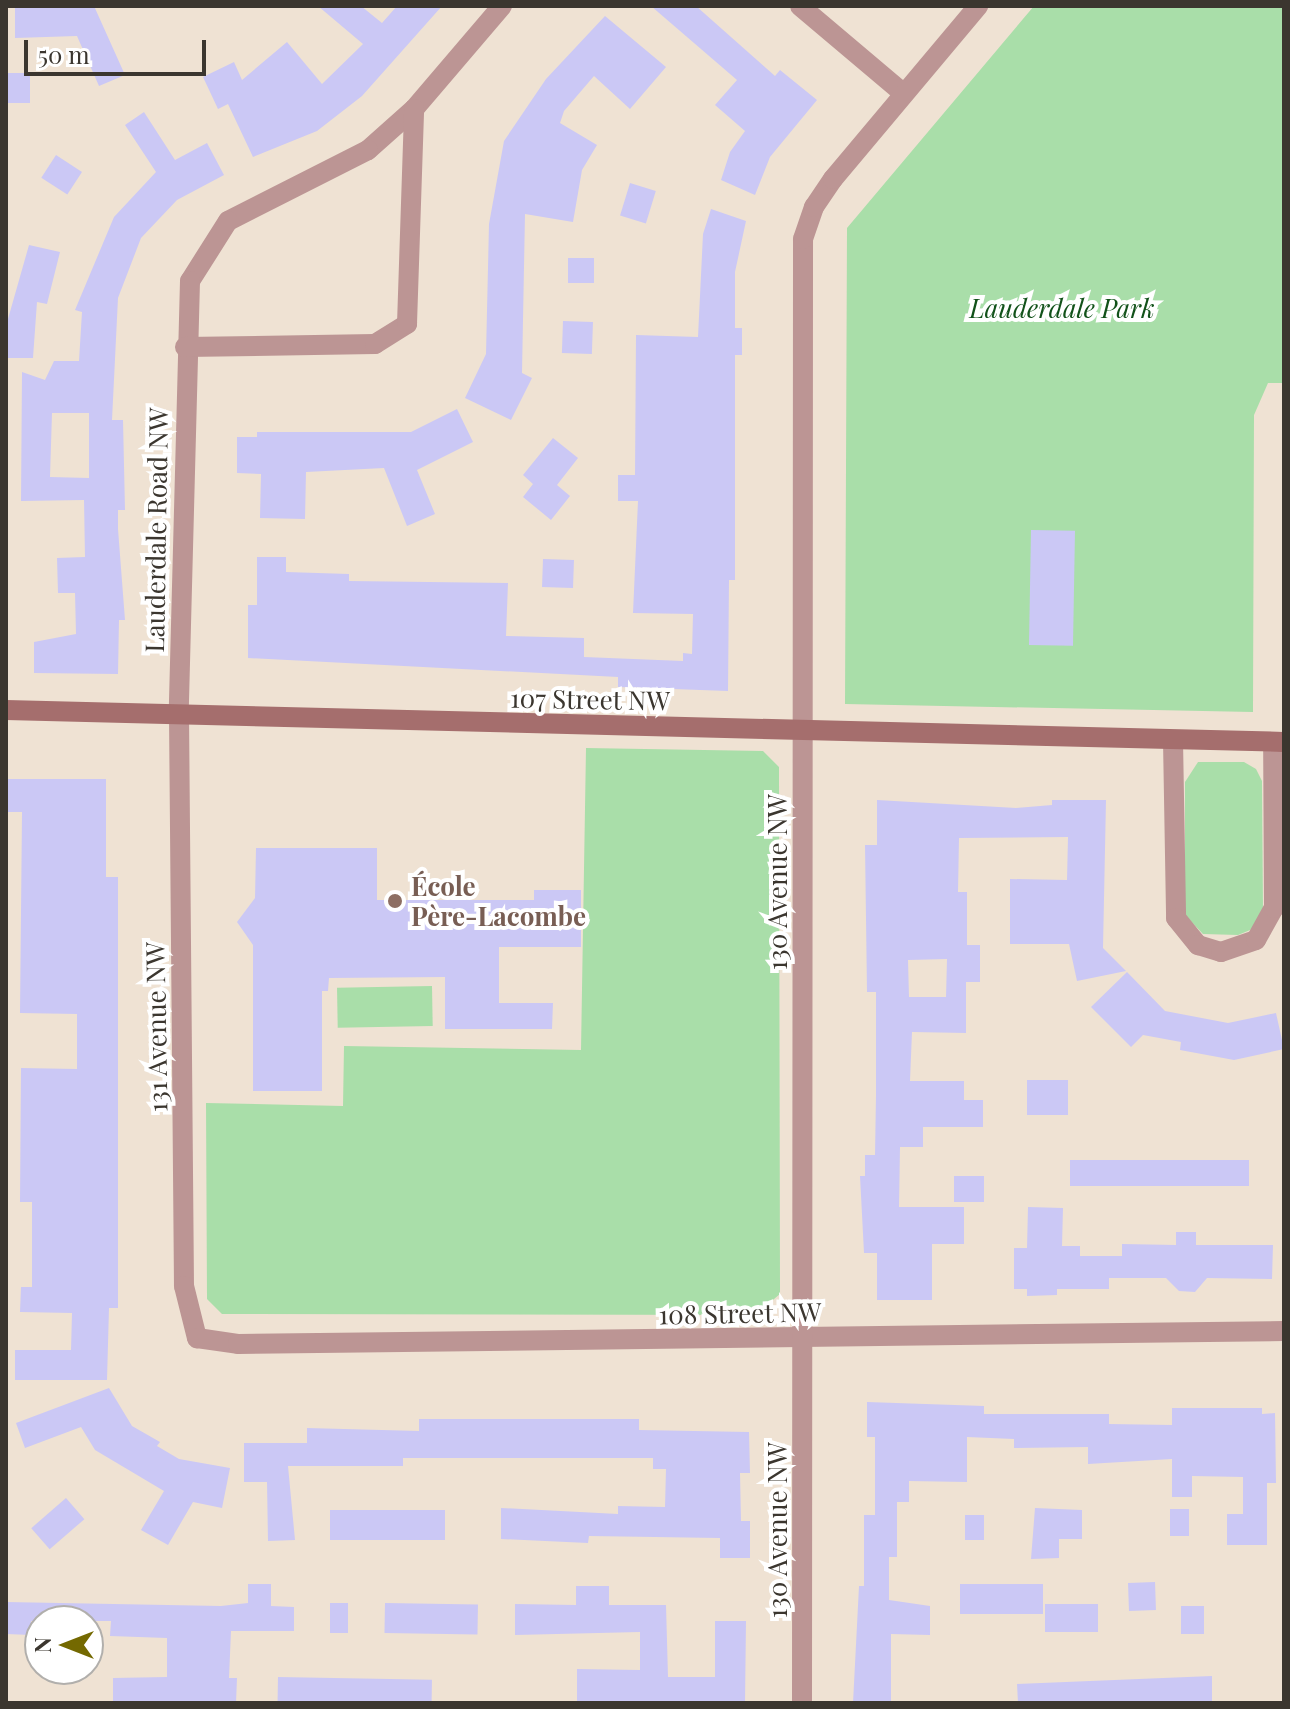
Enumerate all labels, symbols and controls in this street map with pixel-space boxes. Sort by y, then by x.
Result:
scale bar [28,24,210,74]
text: 50 m [38,38,90,70]
park label: Lauderdale Park [969,292,1155,324]
street label: Lauderdale Road NW [138,407,174,653]
street label: 107 Street NW [510,682,670,716]
street label: 130 Avenue NW [761,793,793,971]
place label: École Père-Lacombe [411,870,586,932]
marker: École Père-Lacombe [386,892,404,910]
street label: 131 Avenue NW [139,941,173,1113]
street label: 108 Street NW [658,1296,822,1330]
street label: 130 Avenue NW [761,1441,793,1619]
north arrow [24,1605,104,1685]
text: N [27,1637,57,1653]

